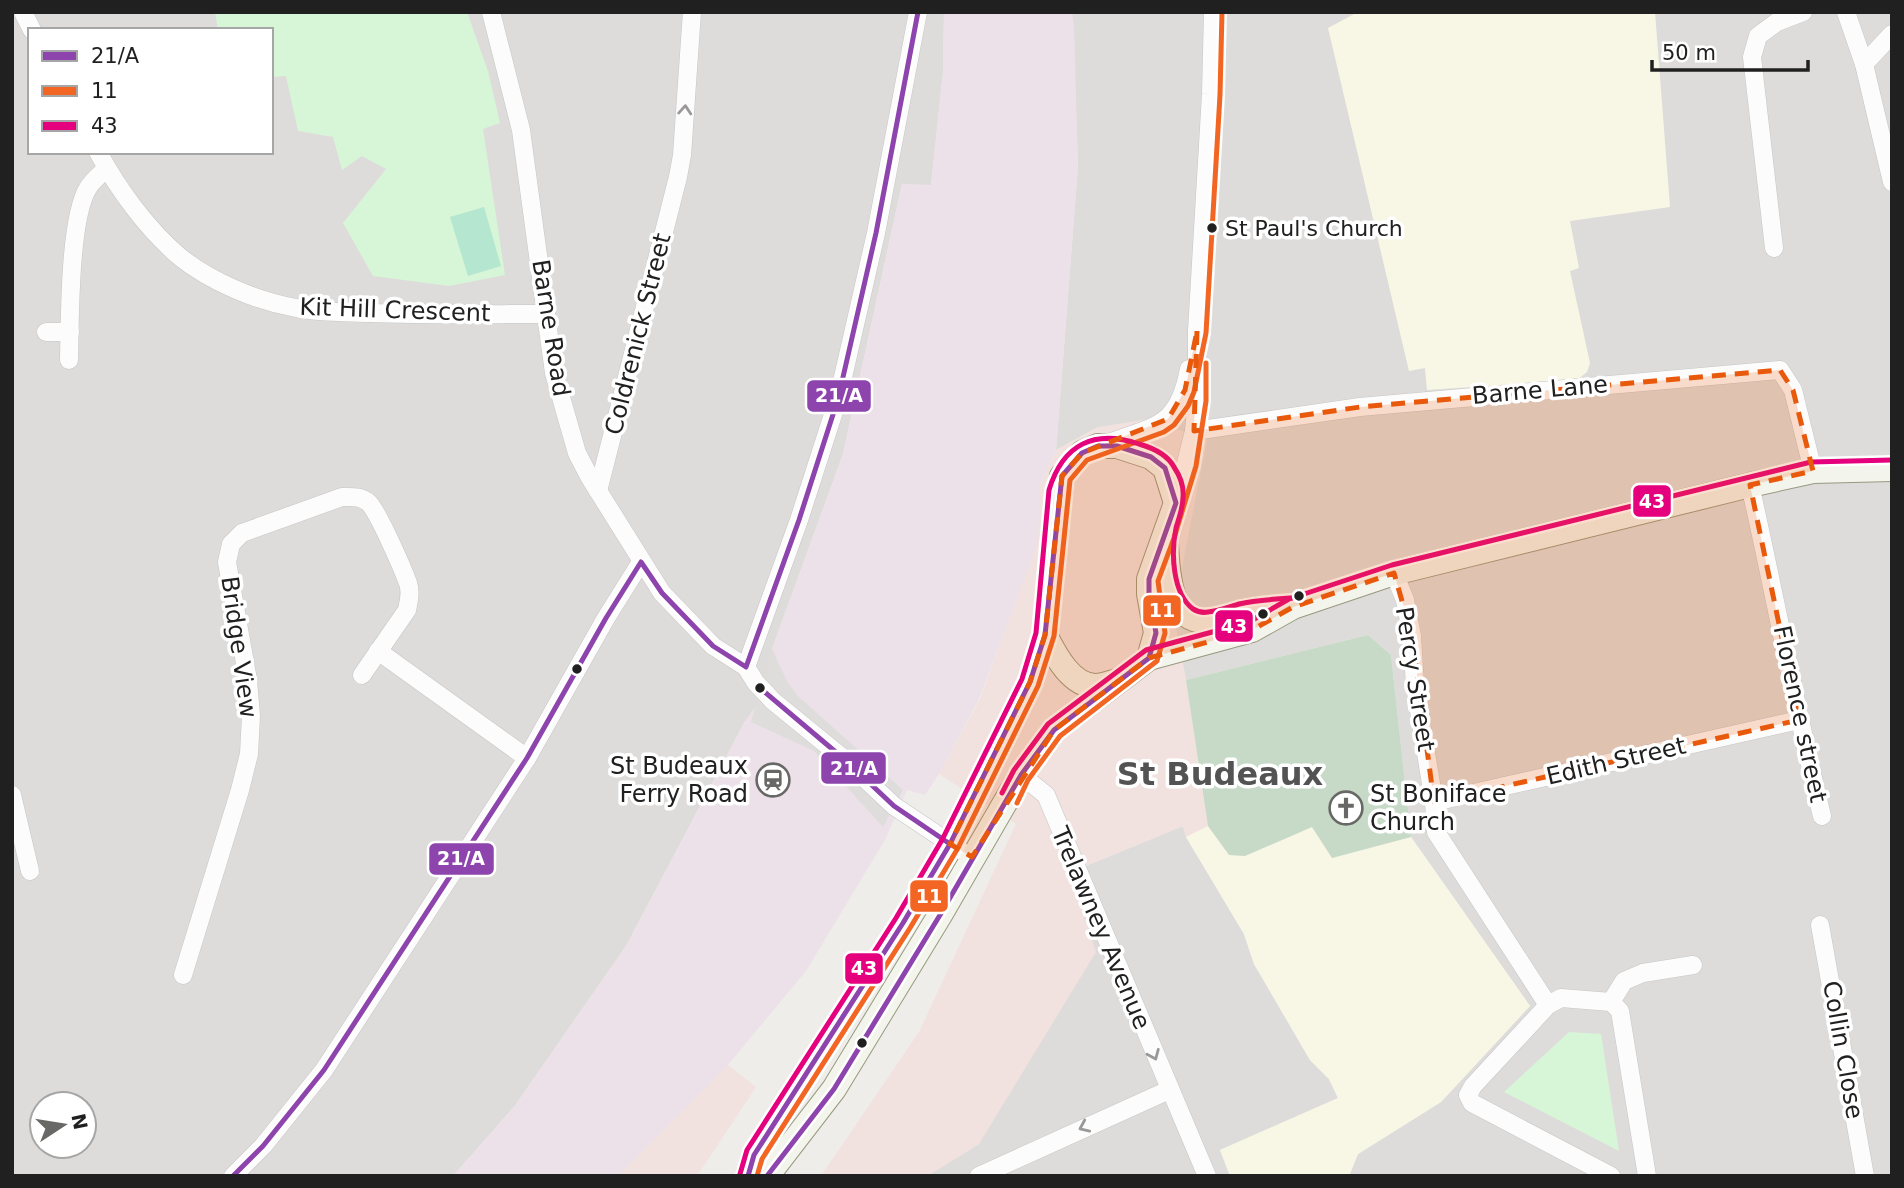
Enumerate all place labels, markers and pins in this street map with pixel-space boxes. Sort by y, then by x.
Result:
place label: St Paul's Church [1225,216,1403,241]
marker: St Paul's Church [1205,221,1219,235]
unlabelled marker [1292,589,1306,603]
unlabelled marker [1256,607,1270,621]
unlabelled marker [570,662,584,676]
unlabelled marker [753,681,767,695]
place label: St Budeaux Ferry Road [610,752,748,808]
station icon: St Budeaux Ferry Road [754,761,792,799]
place label: St Boniface Church [1370,780,1506,836]
church icon: St Boniface Church [1327,789,1365,827]
unlabelled marker [855,1036,869,1050]

